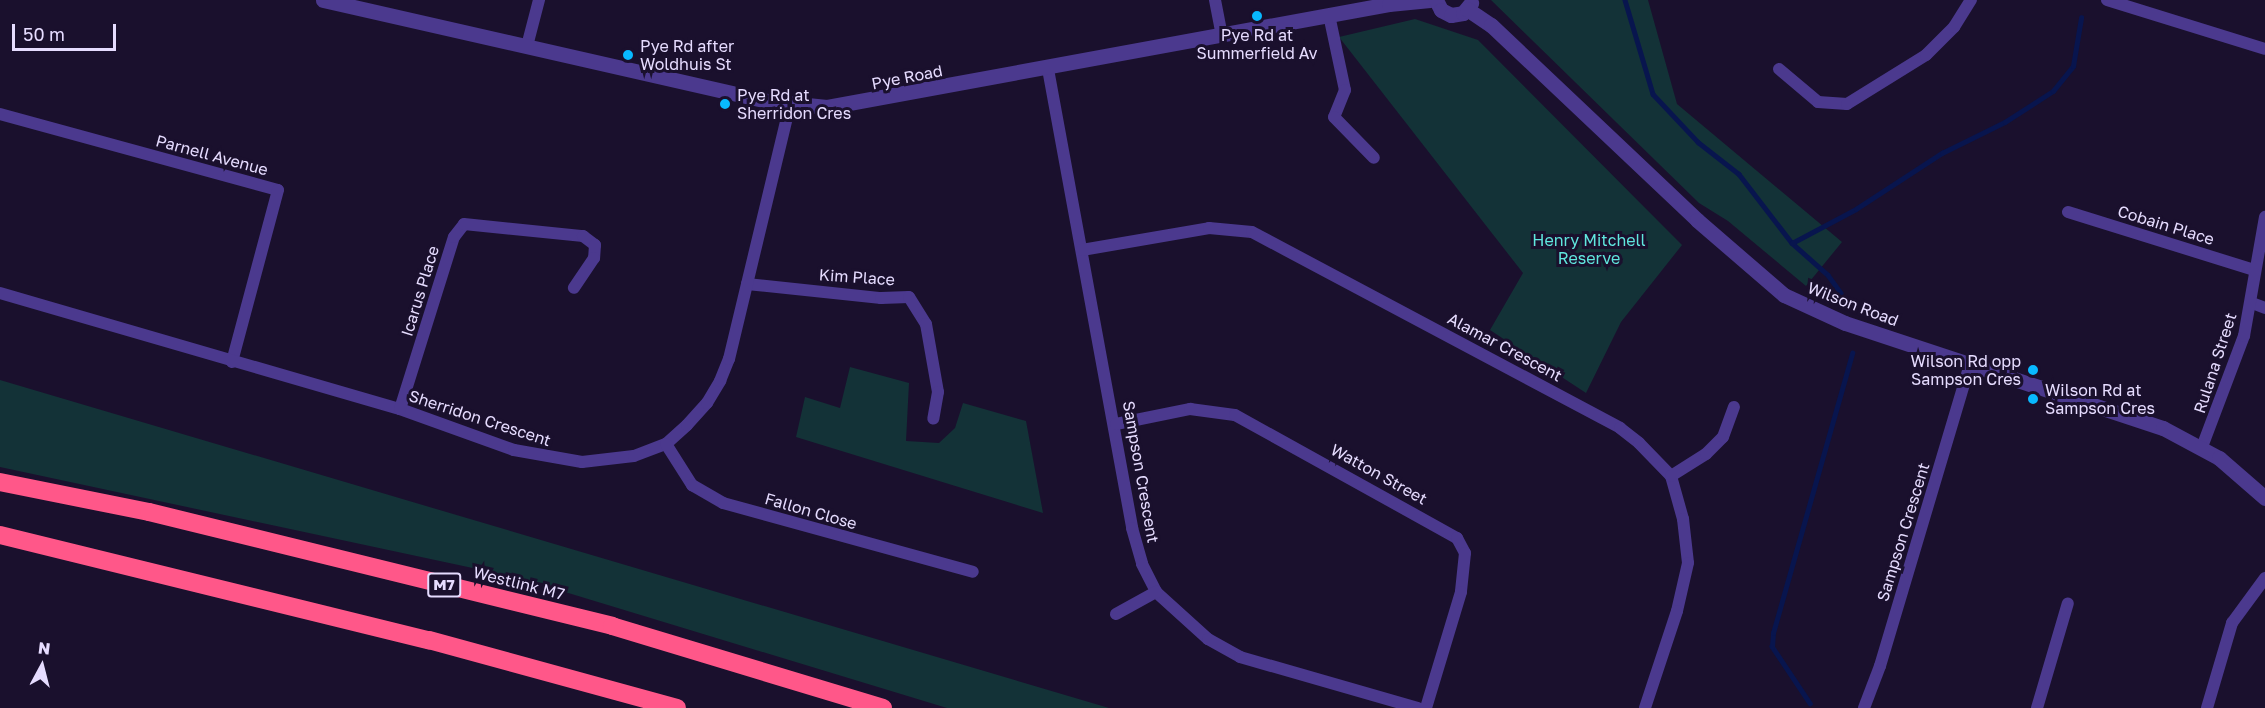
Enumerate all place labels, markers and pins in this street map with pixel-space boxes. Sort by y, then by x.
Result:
marker: Pye Rd at Summerfield Av [1250,9,1264,23]
place label: Pye Rd at Summerfield Av [1196,25,1318,63]
place label: Pye Rd after Woldhuis St [640,36,734,74]
marker: Pye Rd after Woldhuis St [621,48,635,62]
place label: Pye Rd at Sherridon Cres [737,85,851,123]
marker: Pye Rd at Sherridon Cres [718,97,732,111]
place label: Wilson Rd opp Sampson Cres [1910,351,2021,389]
marker: Wilson Rd opp Sampson Cres [2026,363,2040,377]
place label: Wilson Rd at Sampson Cres [2045,380,2155,418]
marker: Wilson Rd at Sampson Cres [2026,392,2040,406]

